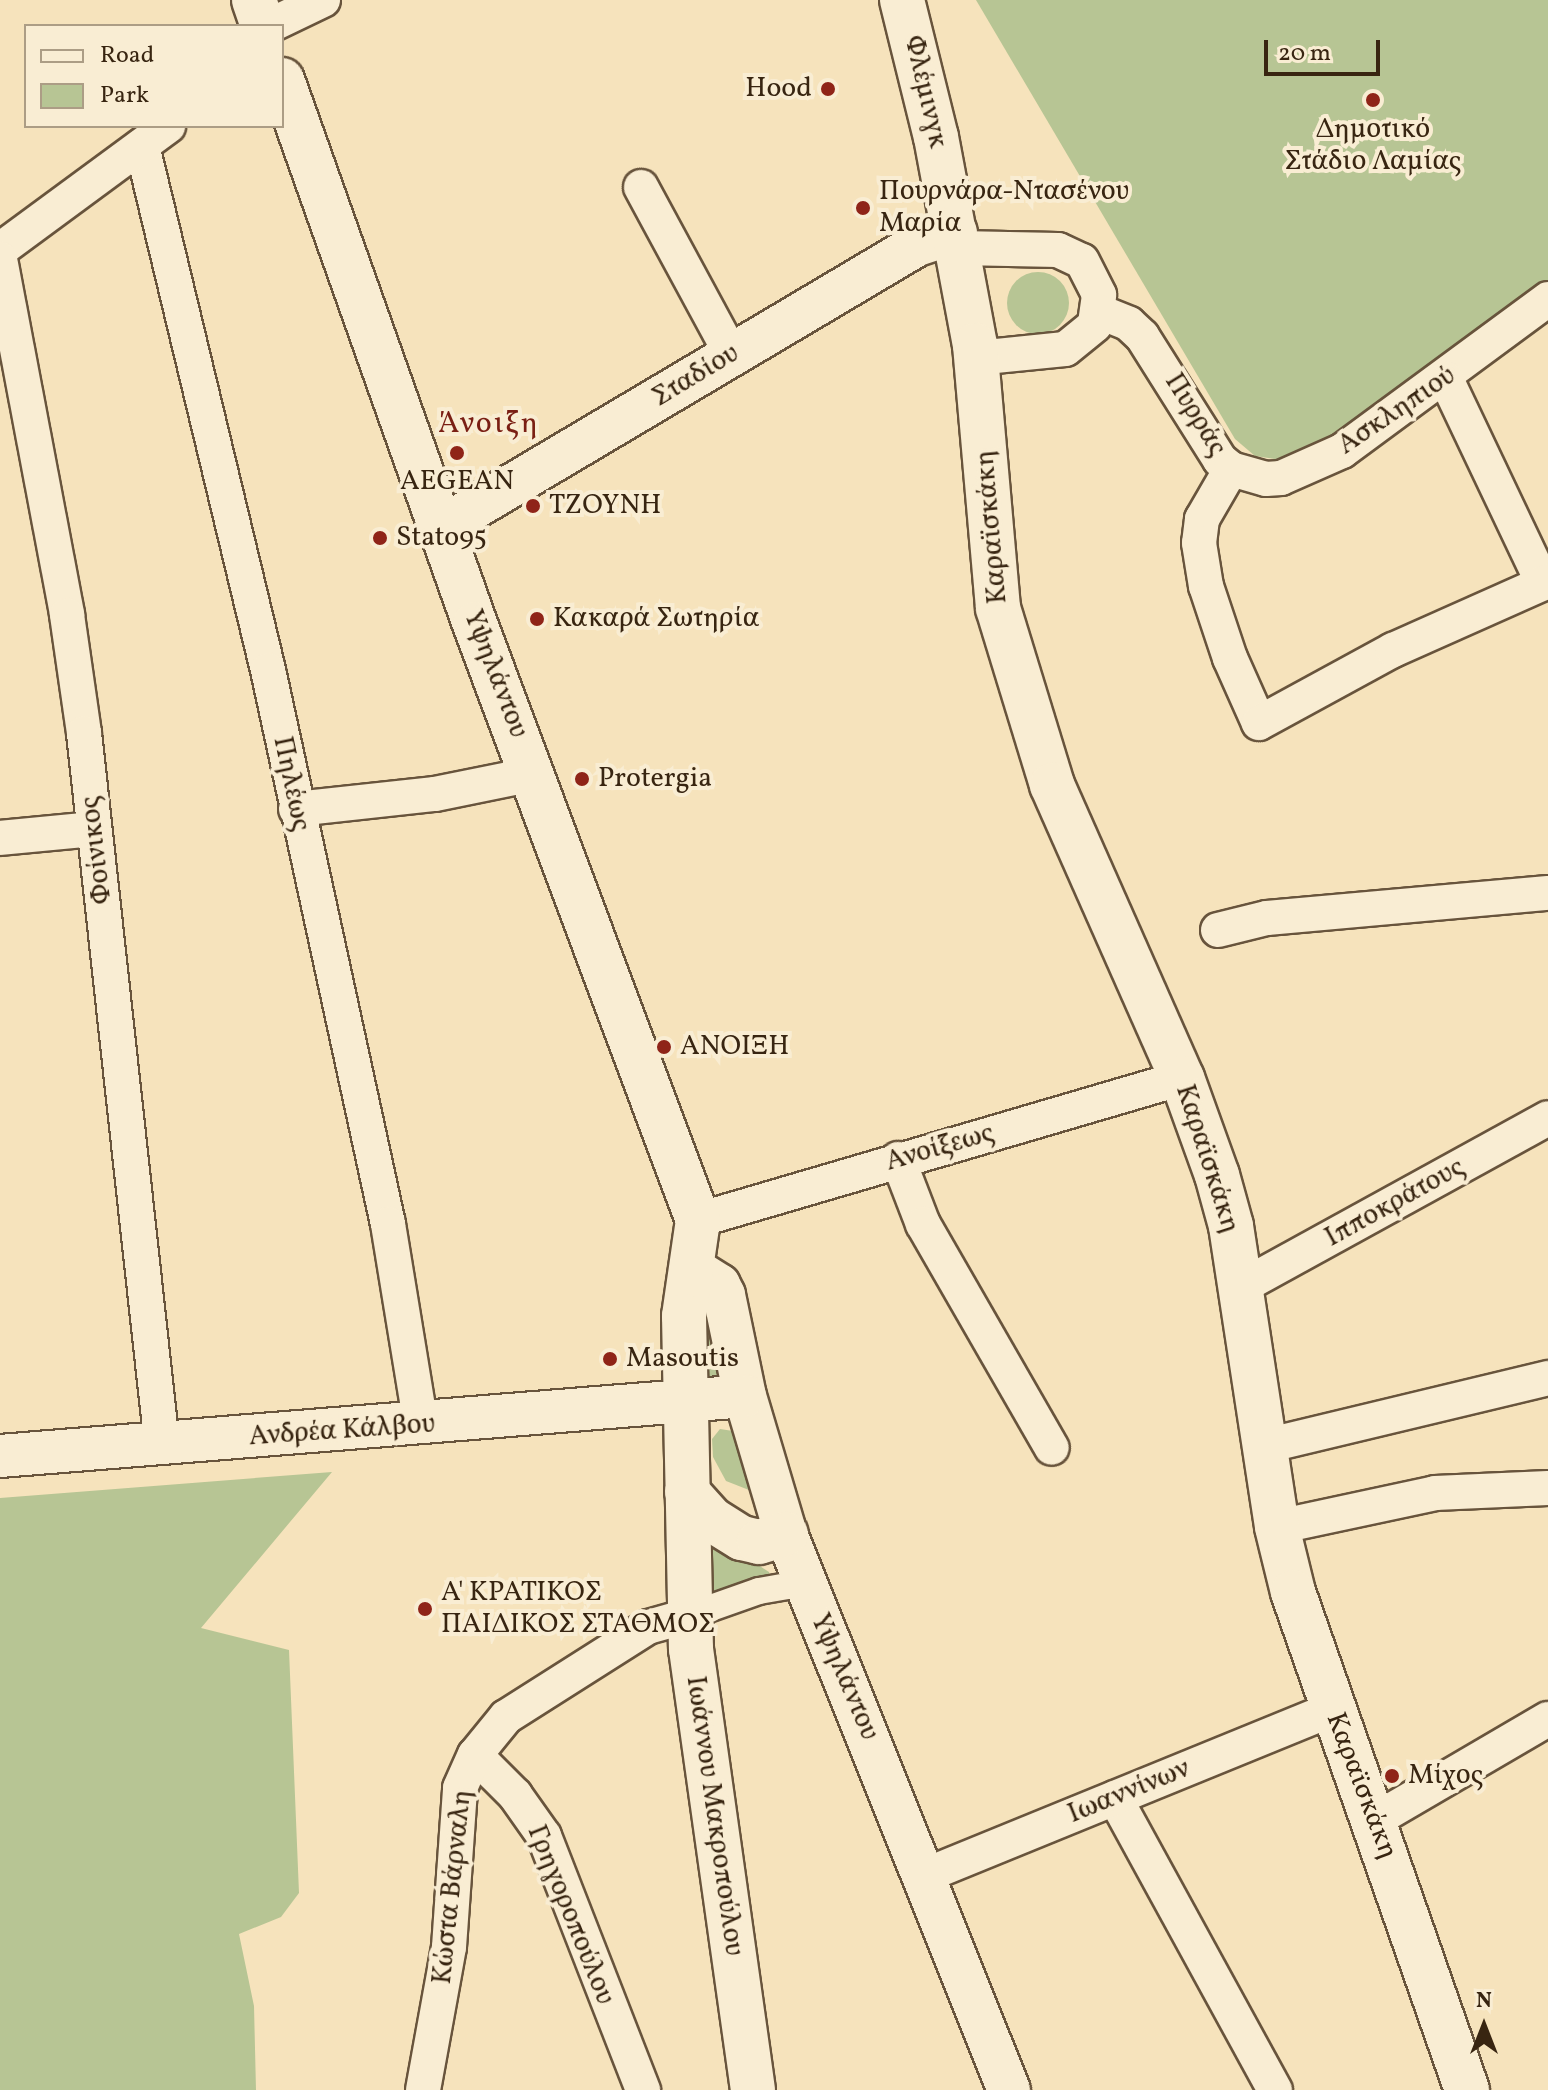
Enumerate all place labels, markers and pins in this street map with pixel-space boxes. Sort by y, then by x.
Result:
place label: Hood [745,72,812,106]
marker: Hood [819,80,837,98]
marker: Δημοτικό Στάδιο Λαμίας [1364,91,1382,109]
place label: Δημοτικό Στάδιο Λαμίας [1285,113,1461,179]
place label: Πουρνάρα-Ντασένου Μαρία [879,175,1129,241]
marker: Πουρνάρα-Ντασένου Μαρία [854,199,872,217]
marker: AEGEAN [448,444,466,462]
place label: AEGEAN [400,465,514,499]
place label: ΤΖΟΥΝΗ [549,489,661,523]
marker: ΤΖΟΥΝΗ [524,497,542,515]
place label: Stato95 [396,521,487,555]
marker: Stato95 [371,529,389,547]
place label: Κακαρά Σωτηρία [553,602,759,636]
marker: Κακαρά Σωτηρία [528,610,546,628]
place label: Protergia [598,762,712,796]
marker: Protergia [573,770,591,788]
place label: ΑΝΟΙΞΗ [680,1030,789,1064]
marker: ΑΝΟΙΞΗ [655,1038,673,1056]
place label: Masoutis [626,1342,739,1376]
marker: Masoutis [601,1350,619,1368]
place label: Α' ΚΡΑΤΙΚΟΣ ΠΑΙΔΙΚΟΣ ΣΤΑΘΜΟΣ [441,1576,715,1642]
marker: Α' ΚΡΑΤΙΚΟΣ ΠΑΙΔΙΚΟΣ ΣΤΑΘΜΟΣ [416,1600,434,1618]
place label: Μίχος [1408,1759,1483,1793]
marker: Μίχος [1383,1767,1401,1785]

